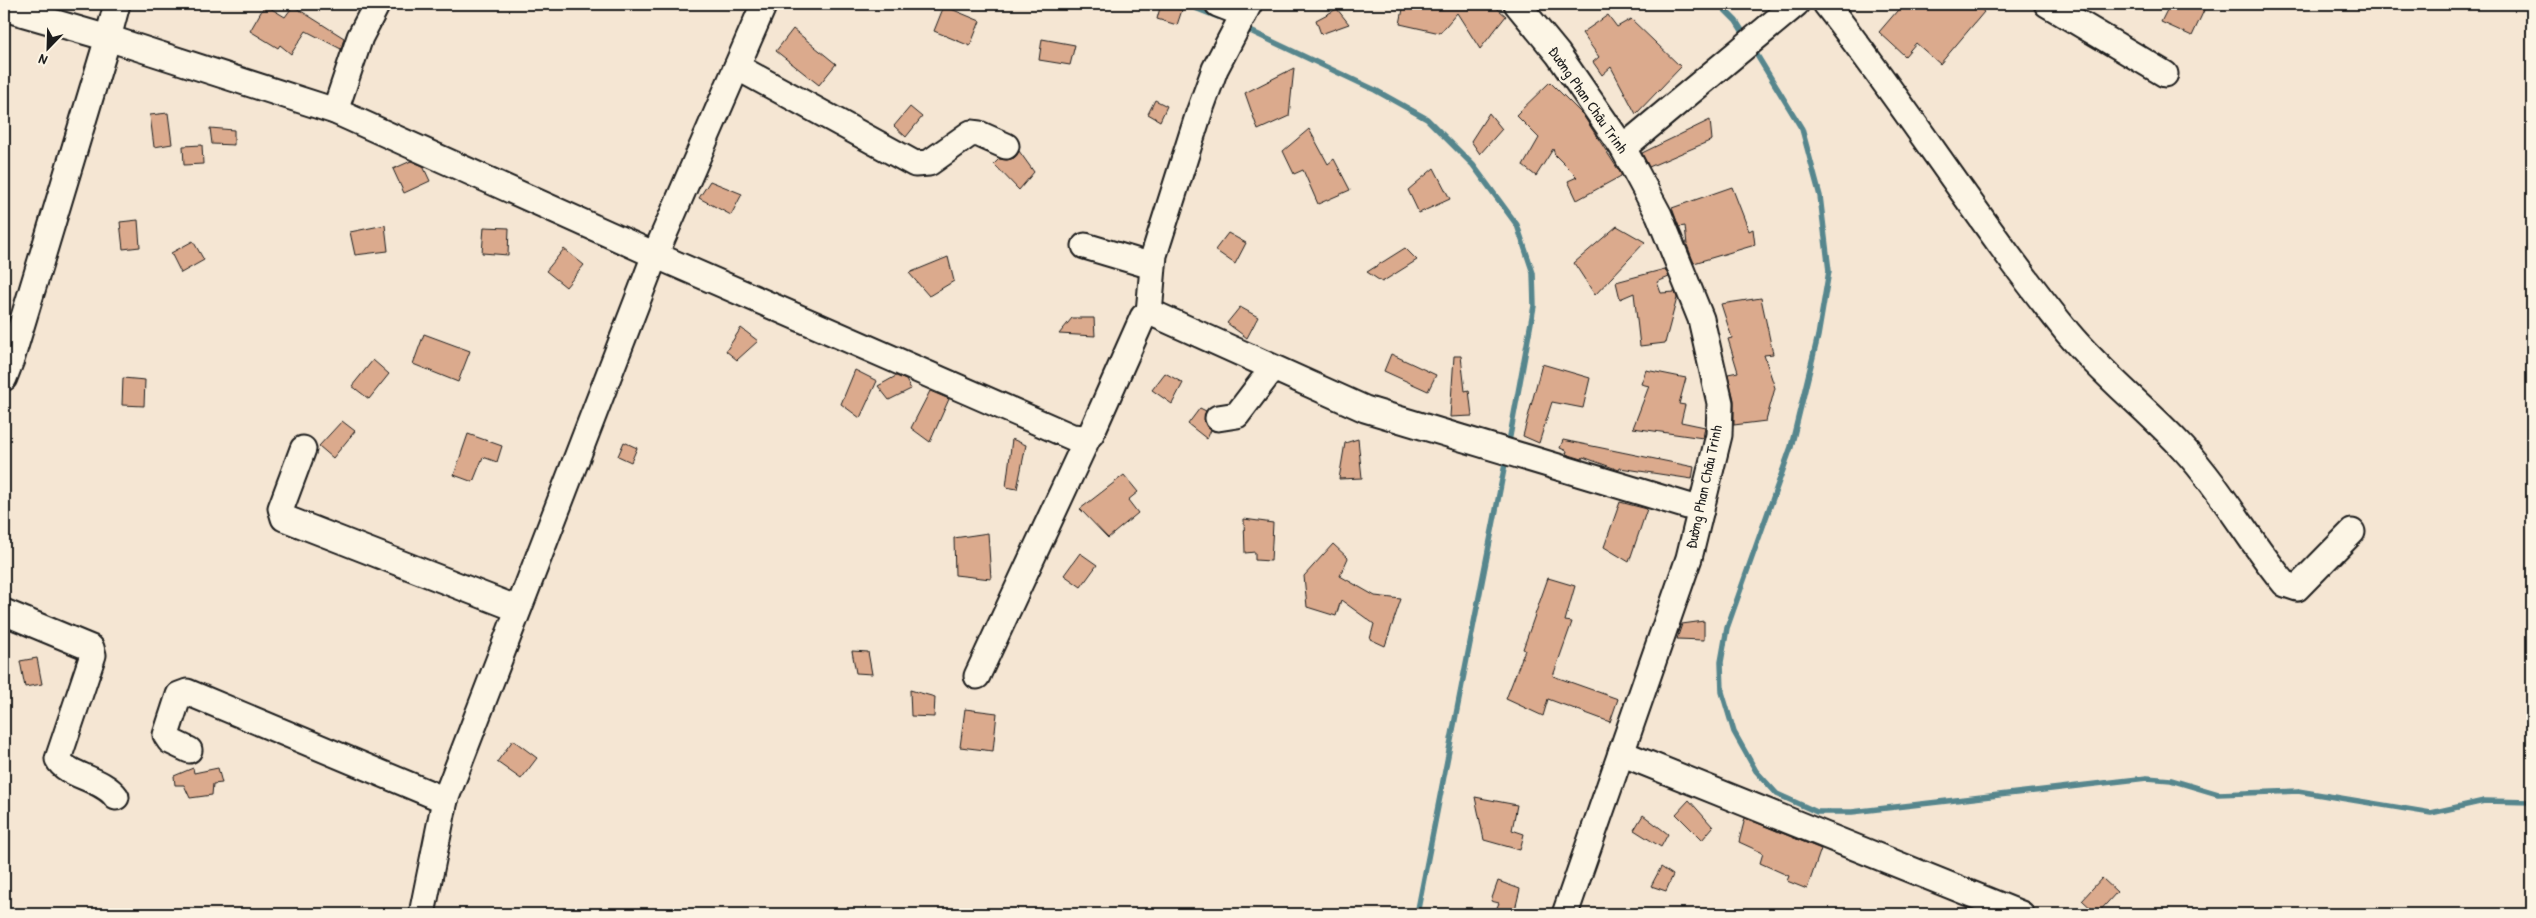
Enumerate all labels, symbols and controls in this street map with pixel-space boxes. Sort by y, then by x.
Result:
north arrow [22,22,72,72]
street label: Đường Phan Châu Trinh [1544,42,1633,157]
text: N [35,50,50,71]
street label: Đường Phan Châu Trinh [1680,423,1727,551]

